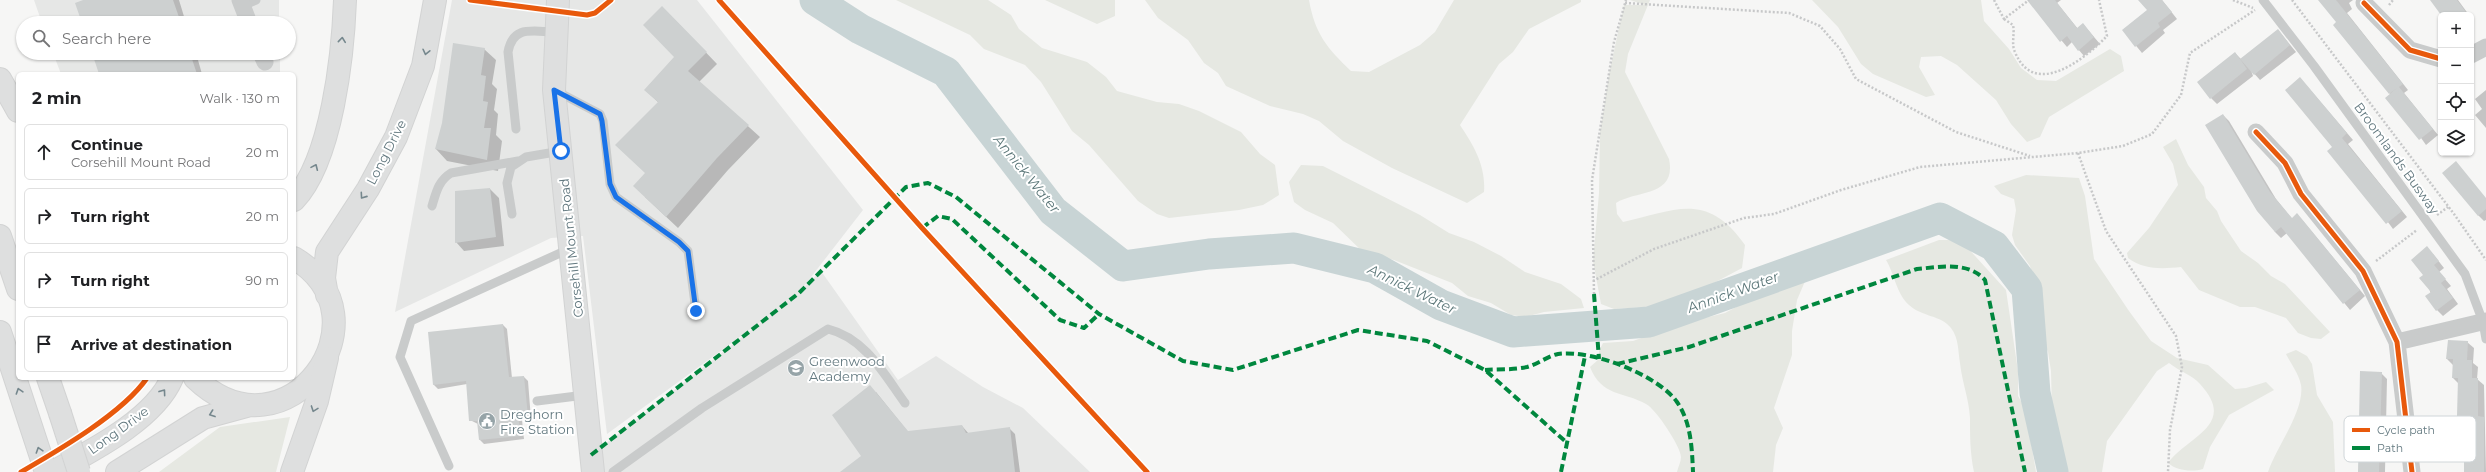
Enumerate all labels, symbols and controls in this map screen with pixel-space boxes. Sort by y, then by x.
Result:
map controls [2438,12,2474,156]
button: + [2438,12,2474,48]
search box [16,16,296,60]
icon: search [30,27,52,49]
text: Search here [62,29,151,48]
one-way arrow [337,37,346,43]
one-way arrow [422,48,431,55]
button: − [2438,48,2474,84]
button: locate [2438,84,2474,120]
text: 2 min [32,88,82,108]
text: Walk · 130 m [199,90,280,106]
street label: Broomlands Busway [2351,99,2443,218]
street label: Long Drive [363,117,409,187]
button: layers [2438,120,2474,156]
water label: Annick Water [989,130,1064,217]
text: Continue [71,135,143,154]
icon: ahead [33,141,55,163]
route start [552,142,570,160]
text: 20 m [246,144,279,160]
text: Corsehill Mount Road [71,154,211,170]
one-way arrow [310,163,318,171]
street label: Corsehill Mount Road [556,178,586,318]
one-way arrow [361,191,368,198]
icon: right [33,205,55,227]
text: Turn right [71,207,150,226]
text: 20 m [246,208,279,224]
water label: Annick Water [1364,259,1459,318]
water label: Annick Water [1684,267,1782,317]
icon: right [33,269,55,291]
text: Turn right [71,271,150,290]
text: 90 m [245,272,279,288]
route end [687,302,705,320]
icon: arrive [33,333,55,355]
text: Arrive at destination [71,335,232,354]
place label: Greenwood Academy [809,353,885,384]
school or university icon: Greenwood Academy [786,358,806,378]
one-way arrow [16,388,24,395]
one-way arrow [158,389,166,396]
street label: Long Drive [85,403,151,457]
one-way arrow [311,405,319,412]
place label: Dreghorn Fire Station [500,406,574,437]
one-way arrow [209,410,216,418]
public building icon: Dreghorn Fire Station [477,411,497,431]
legend [2344,416,2476,462]
text: Cycle path [2377,423,2435,437]
text: Path [2377,441,2403,455]
one-way arrow [35,447,44,454]

